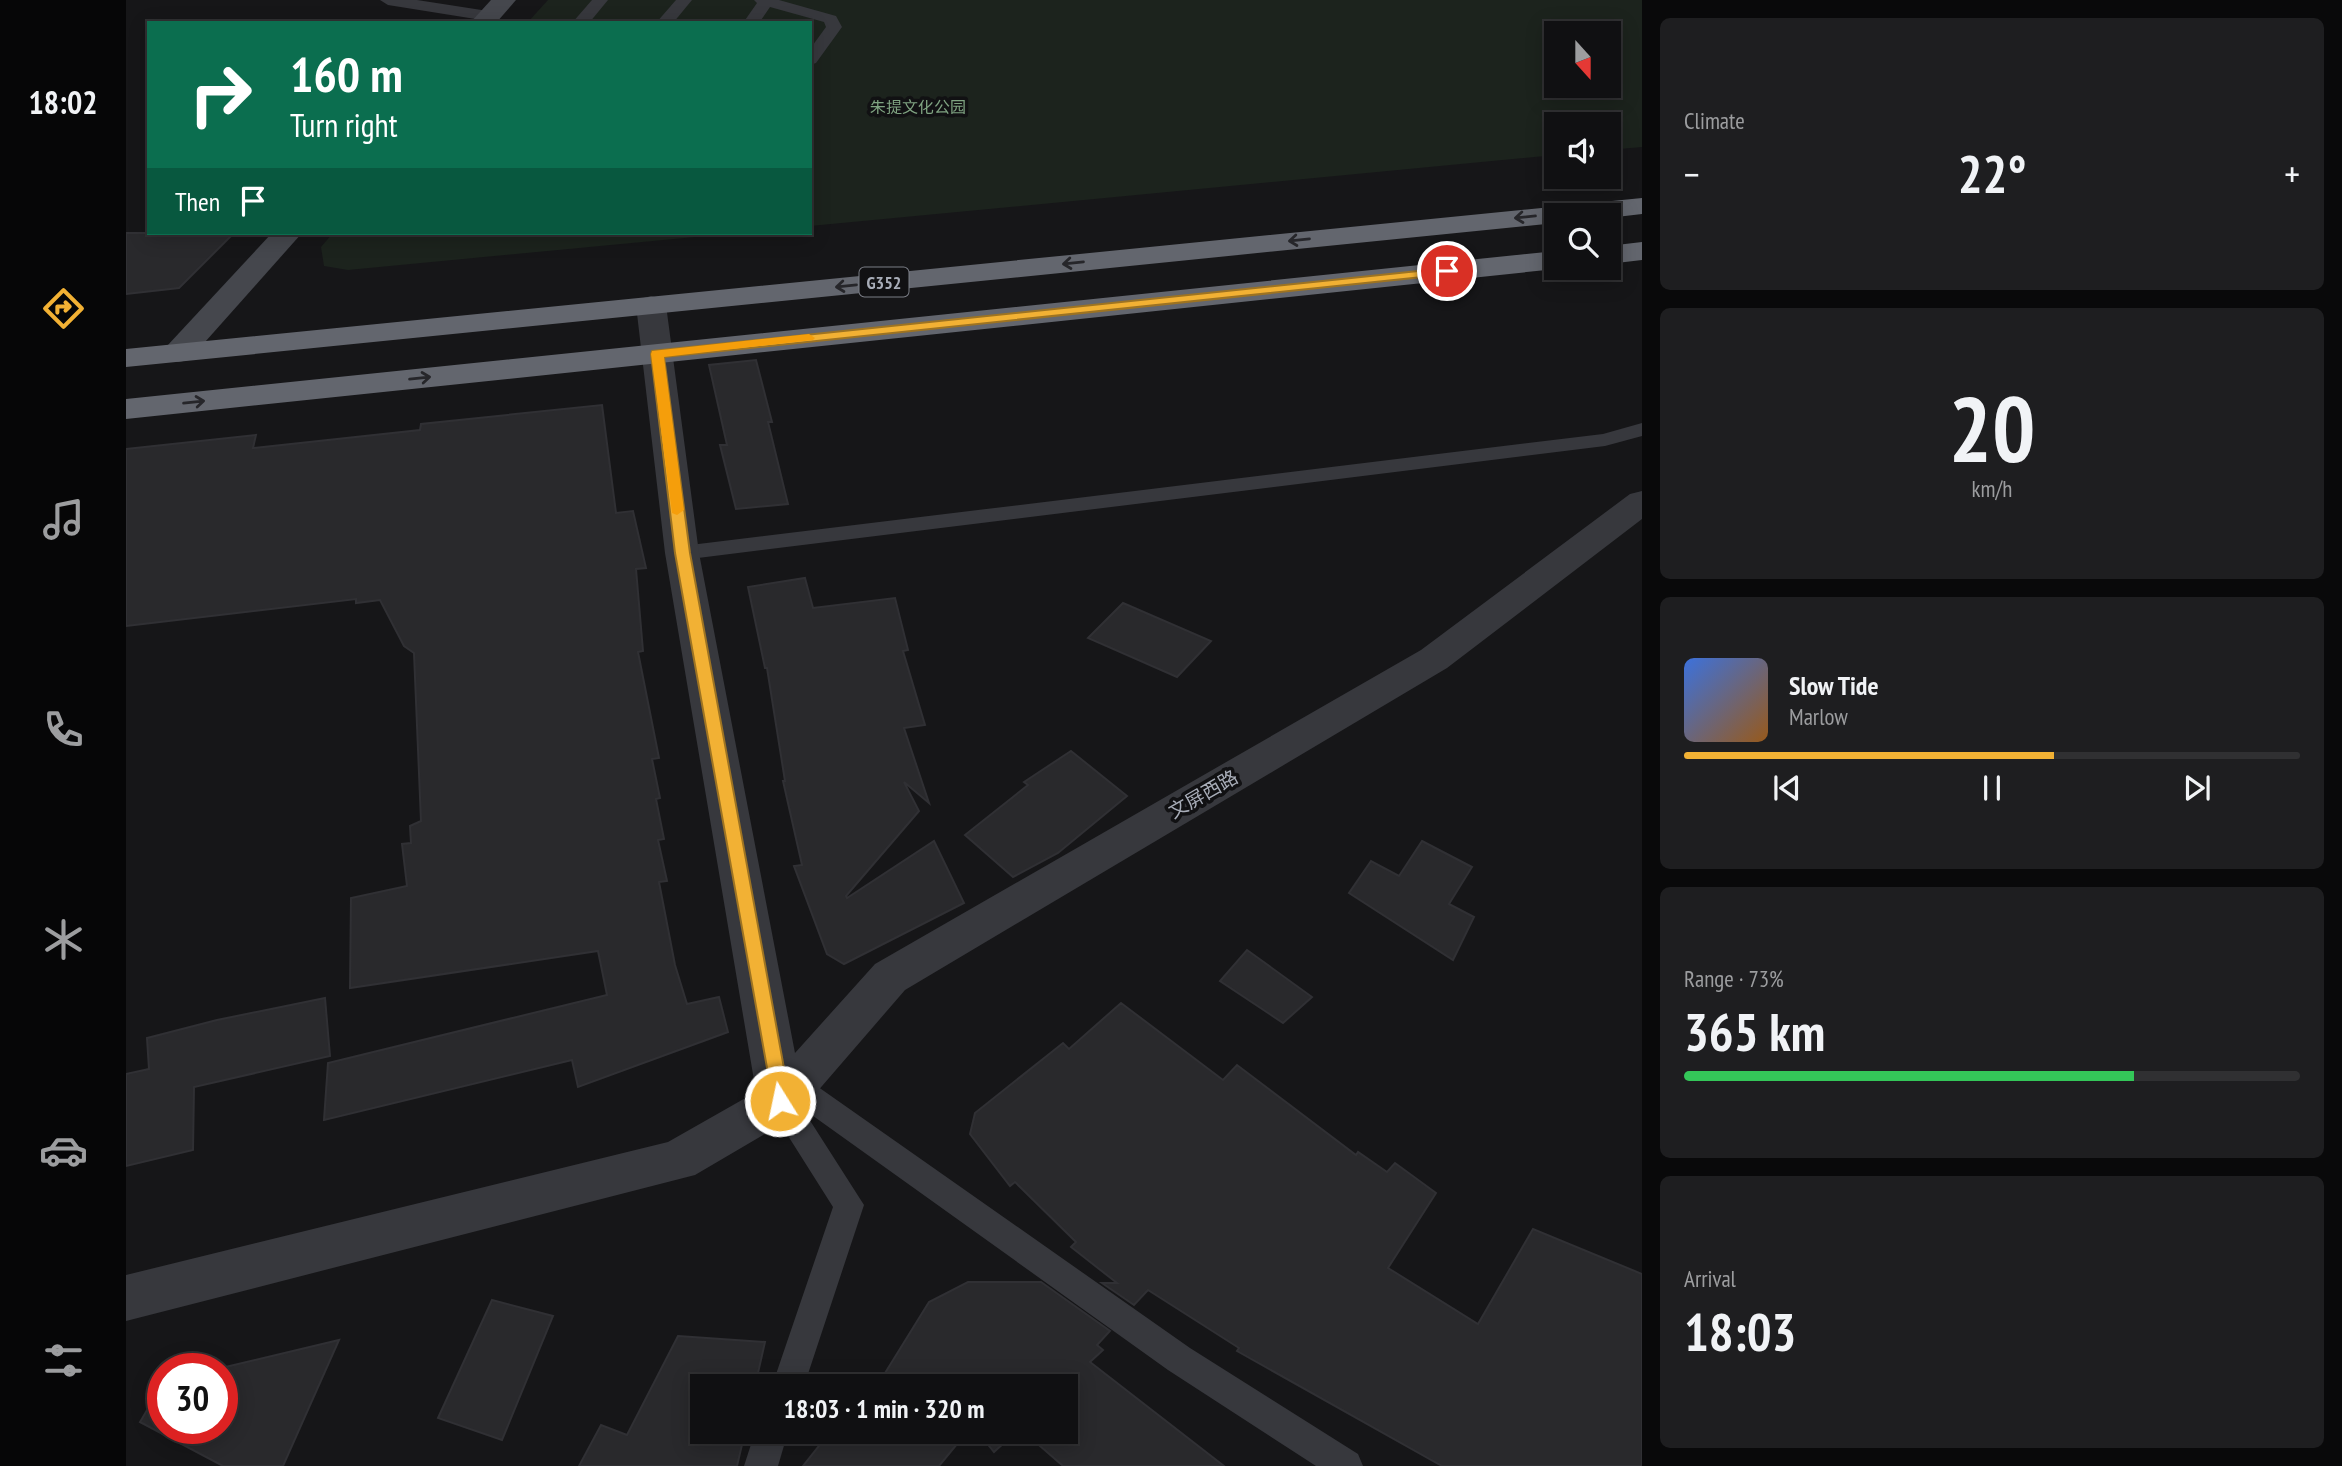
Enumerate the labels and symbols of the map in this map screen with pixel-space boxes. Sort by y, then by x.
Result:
north arrow [1544,21,1620,98]
park label: 朱提文化公园 [870,97,966,117]
one-way arrow [1515,211,1537,224]
one-way arrow [1288,234,1311,247]
pin [1417,241,1477,301]
one-way arrow [1062,257,1084,270]
road number: G352 [860,268,908,296]
one-way arrow [835,279,858,292]
one-way arrow [408,371,431,384]
one-way arrow [182,395,205,408]
street label: 文屏西路 [1164,765,1242,823]
position arrow [743,1064,817,1138]
speed limit sign: 30 [147,1353,238,1444]

